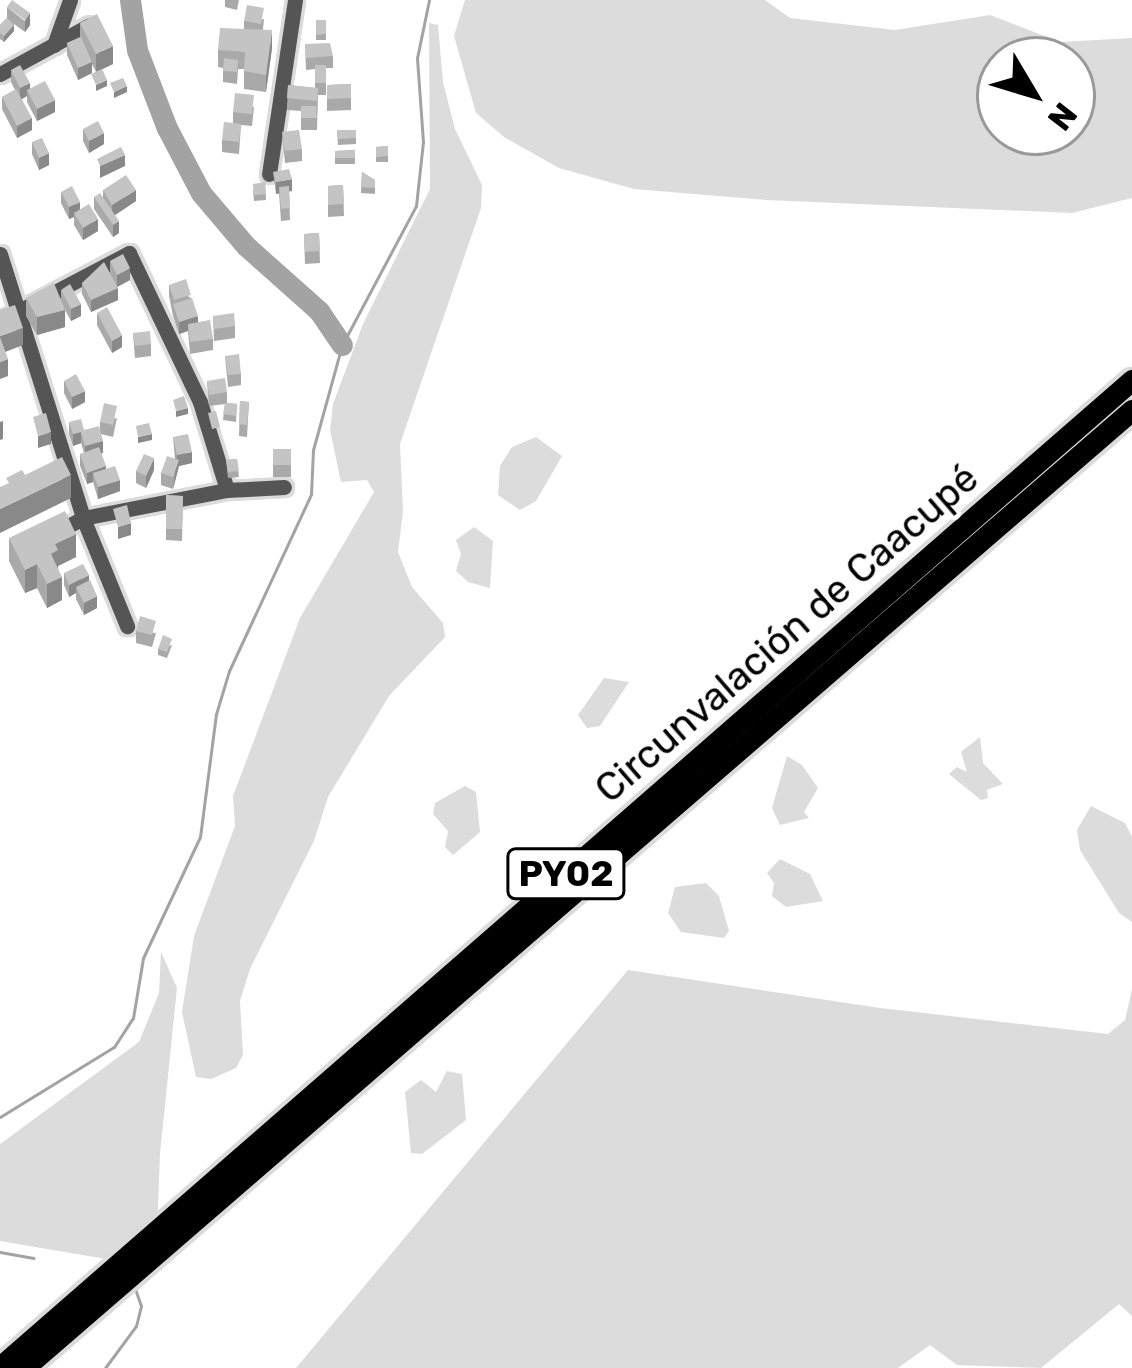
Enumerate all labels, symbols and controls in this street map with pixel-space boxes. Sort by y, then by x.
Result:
north arrow [976,36,1096,156]
text: N [1040,95,1085,138]
street label: Circunvalación de Caacupé [586,455,988,813]
road number: PY02 [506,844,626,904]

